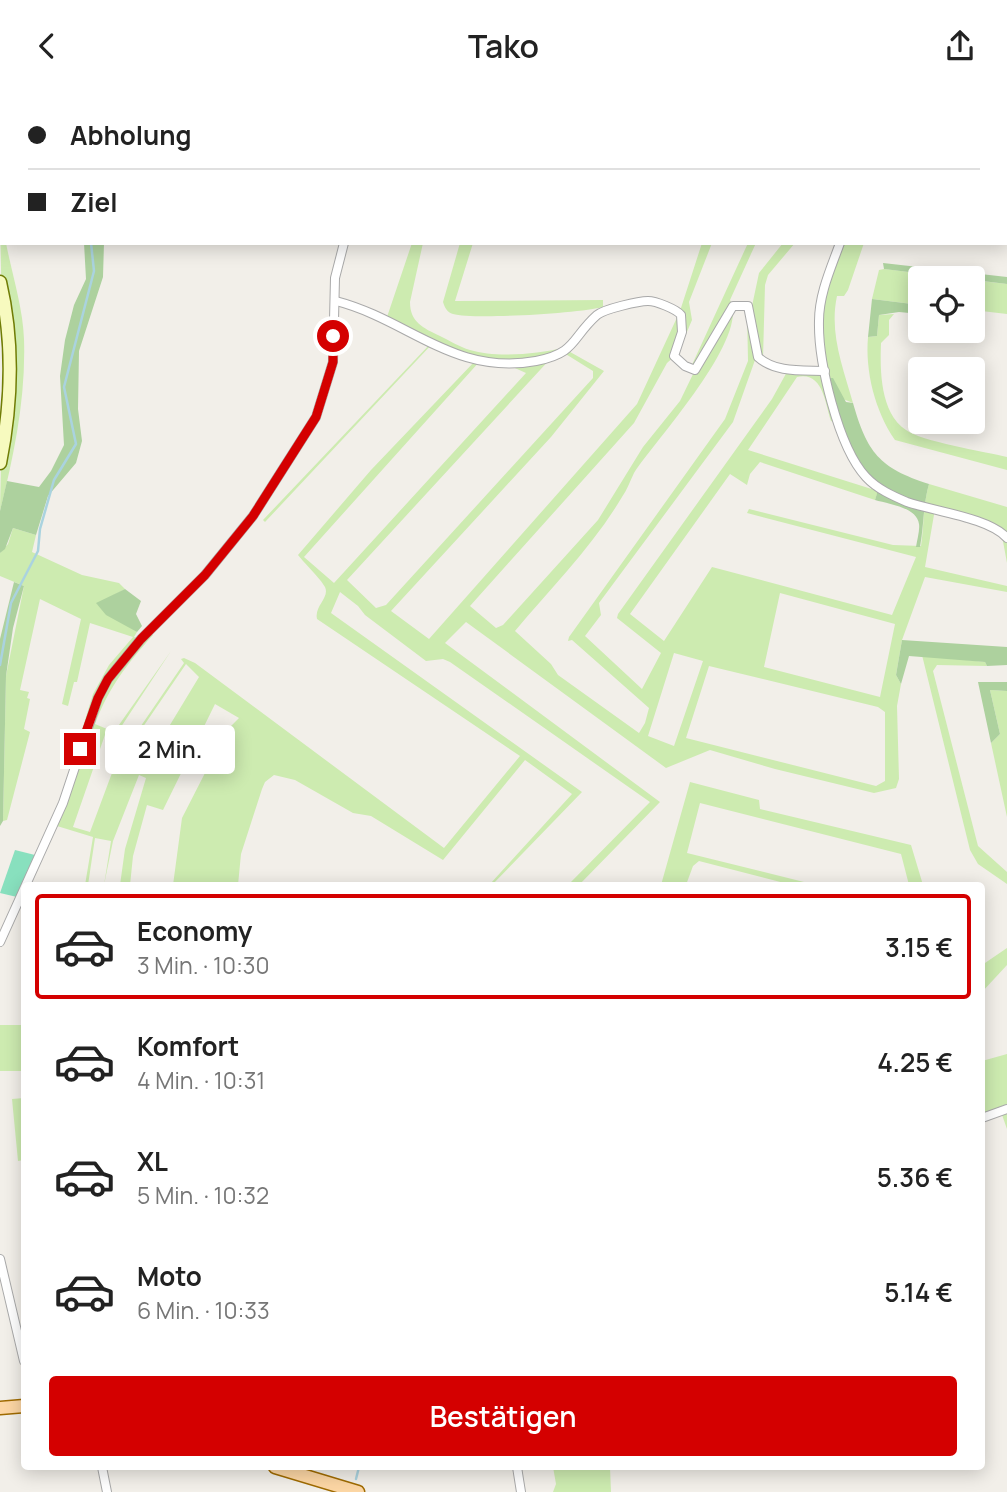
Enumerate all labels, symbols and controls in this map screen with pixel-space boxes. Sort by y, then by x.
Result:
text: Tako [468,24,539,68]
icon: back [28,27,66,65]
icon: share [941,27,979,65]
text: Abholung [70,117,192,153]
text: Ziel [70,184,118,220]
map controls [908,266,985,434]
button: locate [908,266,985,343]
route start [317,320,349,352]
button: layers [908,357,985,434]
callout: 2 Min. [104,725,234,773]
route end [64,733,96,765]
text: 2 Min. [138,733,202,765]
text: Economy [137,913,252,949]
icon: car [53,915,116,978]
text: 3.15 € [885,929,953,965]
text: 3 Min. · 10:30 [137,949,270,981]
text: Komfort [137,1028,239,1064]
icon: car [53,1030,116,1093]
text: 4.25 € [877,1044,953,1080]
text: 4 Min. · 10:31 [137,1064,265,1096]
text: XL [137,1143,168,1179]
icon: car [53,1145,116,1208]
text: 5.36 € [877,1159,953,1195]
text: 5 Min. · 10:32 [137,1179,269,1211]
text: Moto [137,1258,202,1294]
icon: car [53,1260,116,1323]
text: 5.14 € [884,1274,953,1310]
text: 6 Min. · 10:33 [137,1294,270,1326]
button: Bestätigen [49,1376,957,1456]

